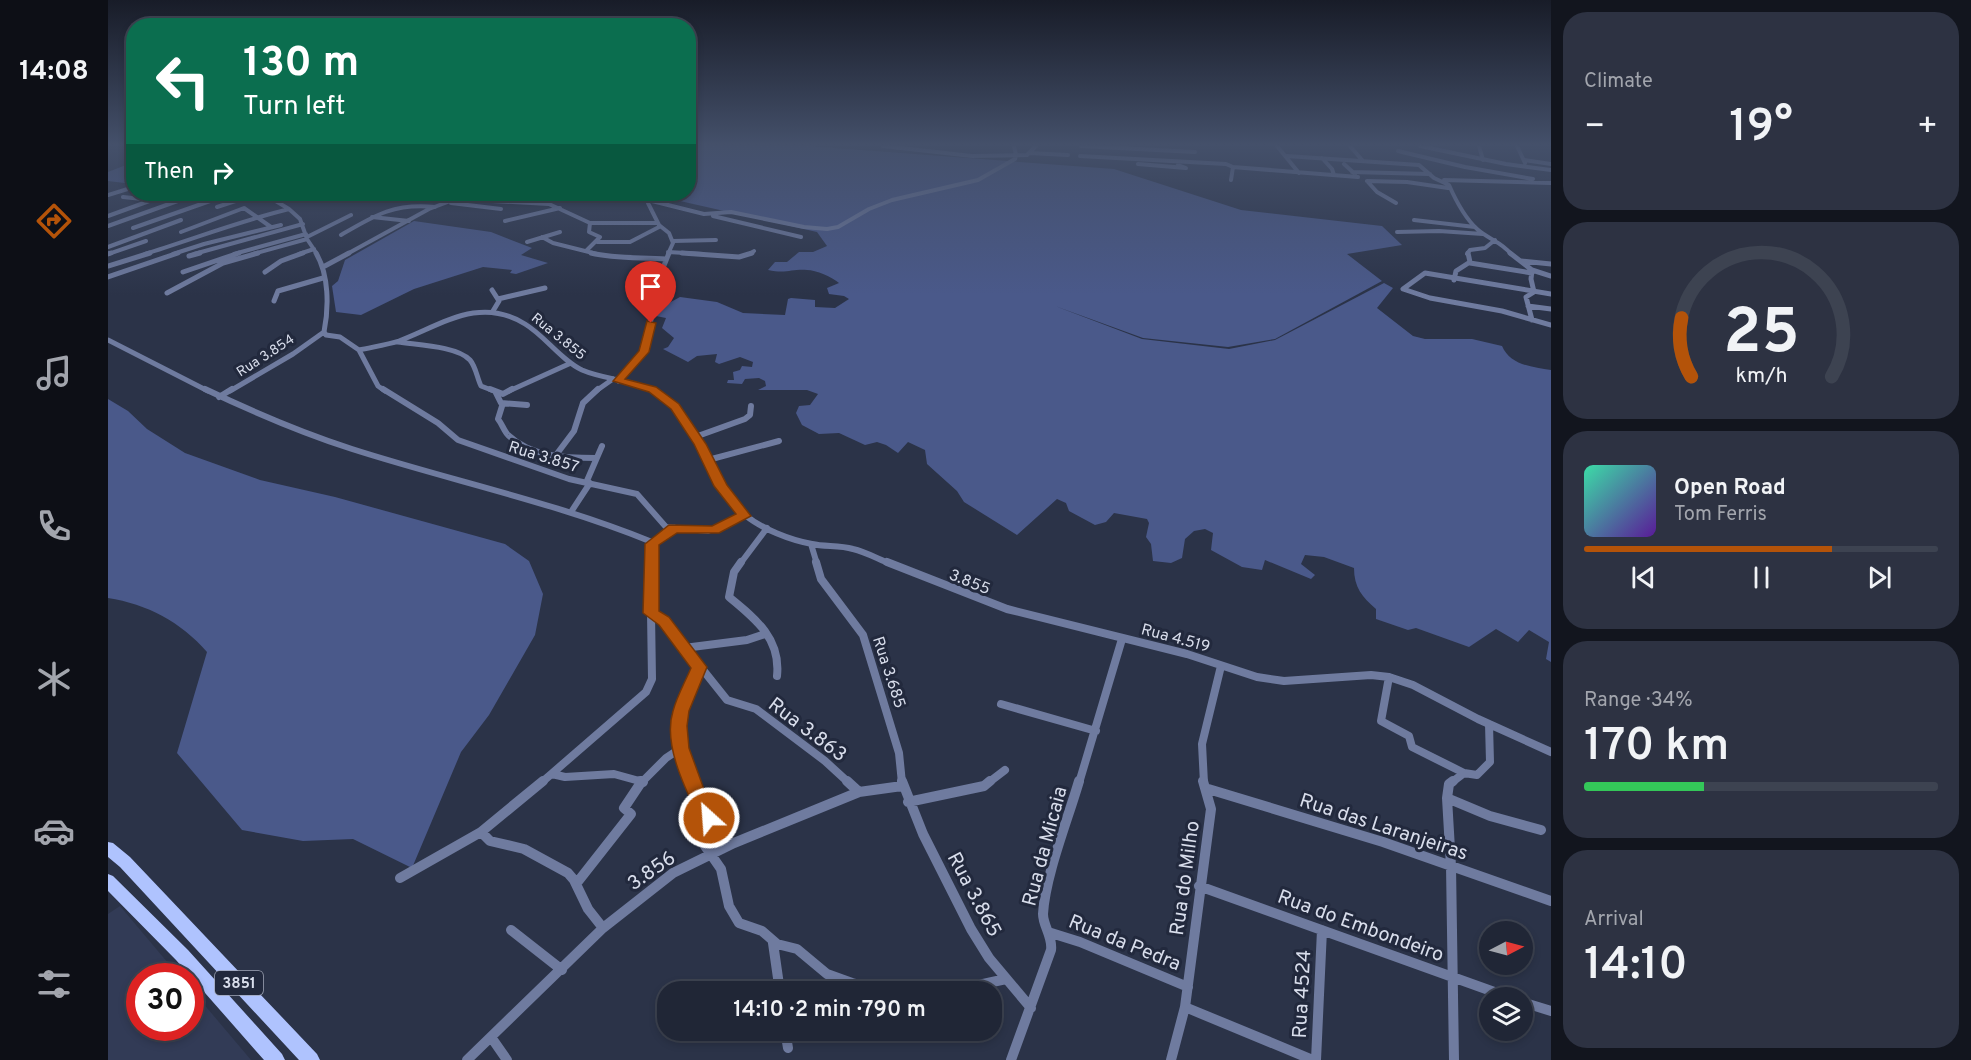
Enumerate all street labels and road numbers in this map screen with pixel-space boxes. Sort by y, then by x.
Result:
street label: Rua 3.855 [527,310,589,364]
street label: Rua 3.854 [234,331,298,381]
street label: Rua 3.857 [506,438,581,478]
street label: 3.855 [946,566,993,600]
street label: Rua 4.519 [1139,620,1212,658]
street label: Rua 3.685 [867,634,909,711]
street label: Rua 3.863 [762,692,851,769]
street label: Rua da Micaia [1017,784,1074,909]
street label: Rua das Laranjeiras [1296,788,1471,867]
street label: Rua do Milho [1165,819,1207,937]
street label: 3.856 [623,846,681,897]
street label: Rua 3.865 [940,848,1006,942]
street label: Rua do Embondeiro [1274,885,1447,969]
street label: Rua da Pedra [1064,910,1184,978]
street label: Rua 4524 [1288,949,1318,1039]
road number: 3851 [215,971,263,995]

